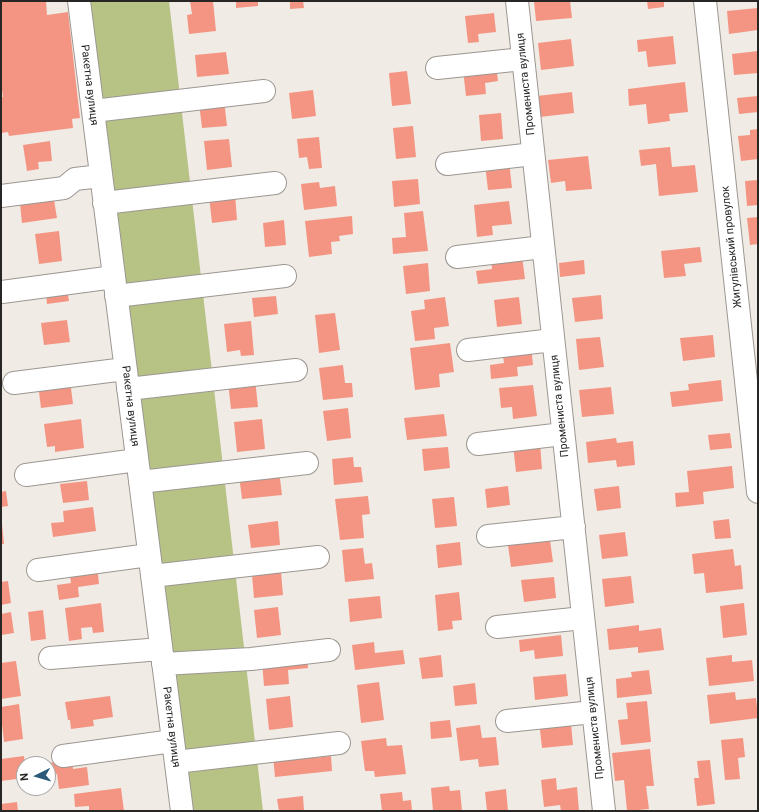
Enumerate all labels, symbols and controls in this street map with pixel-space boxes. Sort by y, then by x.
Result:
street label: Промениста вулиця [514,32,538,136]
street label: Ракетна вулиця [77,44,101,126]
street label: Жигулівський провулок [719,185,745,309]
street label: Промениста вулиця [548,354,572,458]
street label: Ракетна вулиця [118,365,142,447]
street label: Промениста вулиця [583,676,607,780]
street label: Ракетна вулиця [159,686,183,768]
north arrow [16,756,56,796]
text: N [18,773,31,781]

